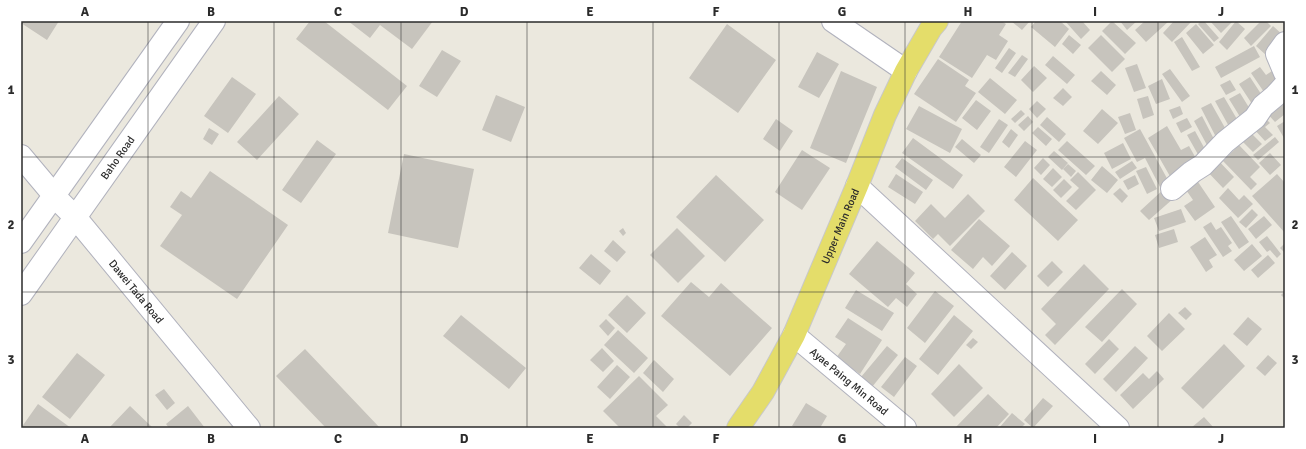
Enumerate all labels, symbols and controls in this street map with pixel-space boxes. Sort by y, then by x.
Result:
text: A [81,4,90,20]
text: B [207,4,215,20]
text: C [334,4,342,20]
text: D [460,4,469,20]
text: E [586,4,594,20]
text: F [713,4,720,20]
text: G [838,4,846,20]
text: H [964,4,972,20]
text: I [1093,4,1097,20]
text: J [1218,4,1224,20]
text: 1 [7,82,15,98]
text: 1 [1291,82,1299,98]
street label: Baho Road [98,133,137,182]
street label: Upper Main Road [818,186,862,266]
text: 2 [7,217,15,233]
text: 2 [1291,217,1299,233]
street label: Dawei Tada Road [106,257,167,326]
street label: Ayae Paing Min Road [808,345,891,418]
text: 3 [7,352,15,368]
text: 3 [1291,352,1299,368]
text: A [81,431,90,447]
text: B [207,431,215,447]
text: C [334,431,342,447]
text: D [460,431,469,447]
text: E [586,431,594,447]
text: F [713,431,720,447]
text: G [838,431,846,447]
text: H [964,431,972,447]
text: I [1093,431,1097,447]
text: J [1218,431,1224,447]

